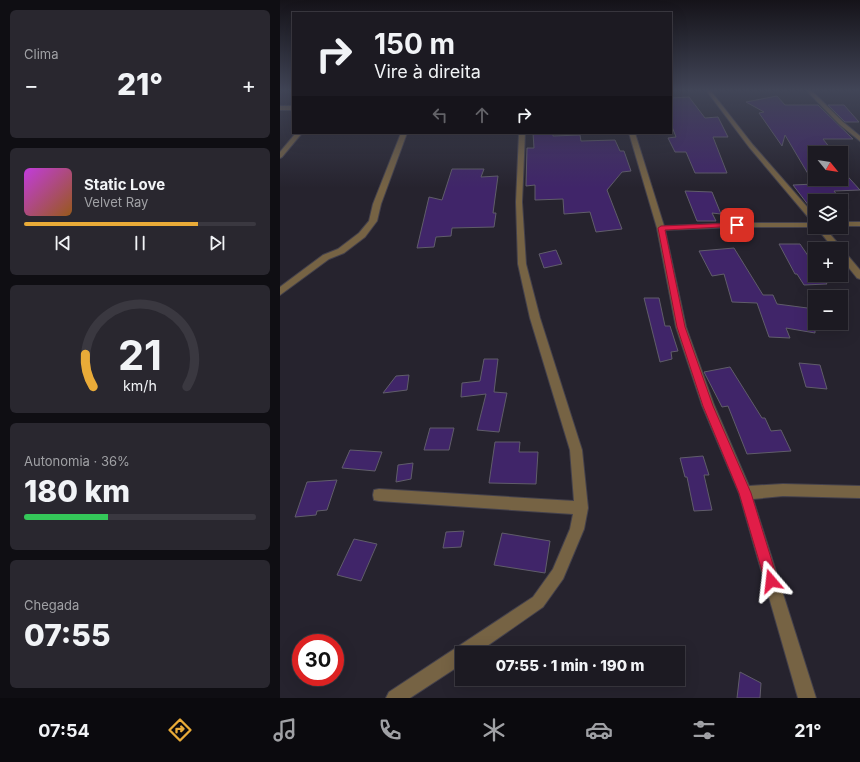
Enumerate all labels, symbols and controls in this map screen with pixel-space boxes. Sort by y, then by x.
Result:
text: 150 m [374,27,455,61]
icon: right [308,28,360,80]
text: Clima [24,46,58,62]
text: Vire à direita [374,61,481,82]
text: 21° [117,66,163,102]
text: − [24,72,39,98]
text: + [241,72,256,98]
icon: left [429,104,451,126]
icon: ahead [471,104,493,126]
icon: right [513,104,535,126]
north arrow [808,146,848,186]
map controls [808,146,848,330]
text: Static Love [84,175,165,194]
text: Velvet Ray [84,194,148,210]
button: layers [808,194,848,234]
pin [720,208,754,242]
icon: arrive [726,214,748,236]
icon: previous [52,232,74,254]
icon: pause [129,232,151,254]
icon: next [206,232,228,254]
button: + [808,242,848,282]
button: − [808,290,848,330]
text: 21 [118,330,162,380]
text: km/h [123,377,157,394]
text: Autonomia · 36% [24,453,130,469]
text: 180 km [24,473,130,509]
position arrow [750,560,792,602]
text: Chegada [24,597,79,613]
text: 07:55 [24,617,110,653]
speed limit sign: 30 [292,634,344,686]
text: 07:55 · 1 min · 190 m [496,656,644,675]
icon: directions [166,716,194,744]
icon: music [271,716,299,744]
icon: phone [376,716,404,744]
icon: climate [480,716,508,744]
icon: car [585,716,613,744]
icon: filters [690,716,718,744]
text: 07:54 [38,720,90,741]
text: 21° [794,720,822,741]

